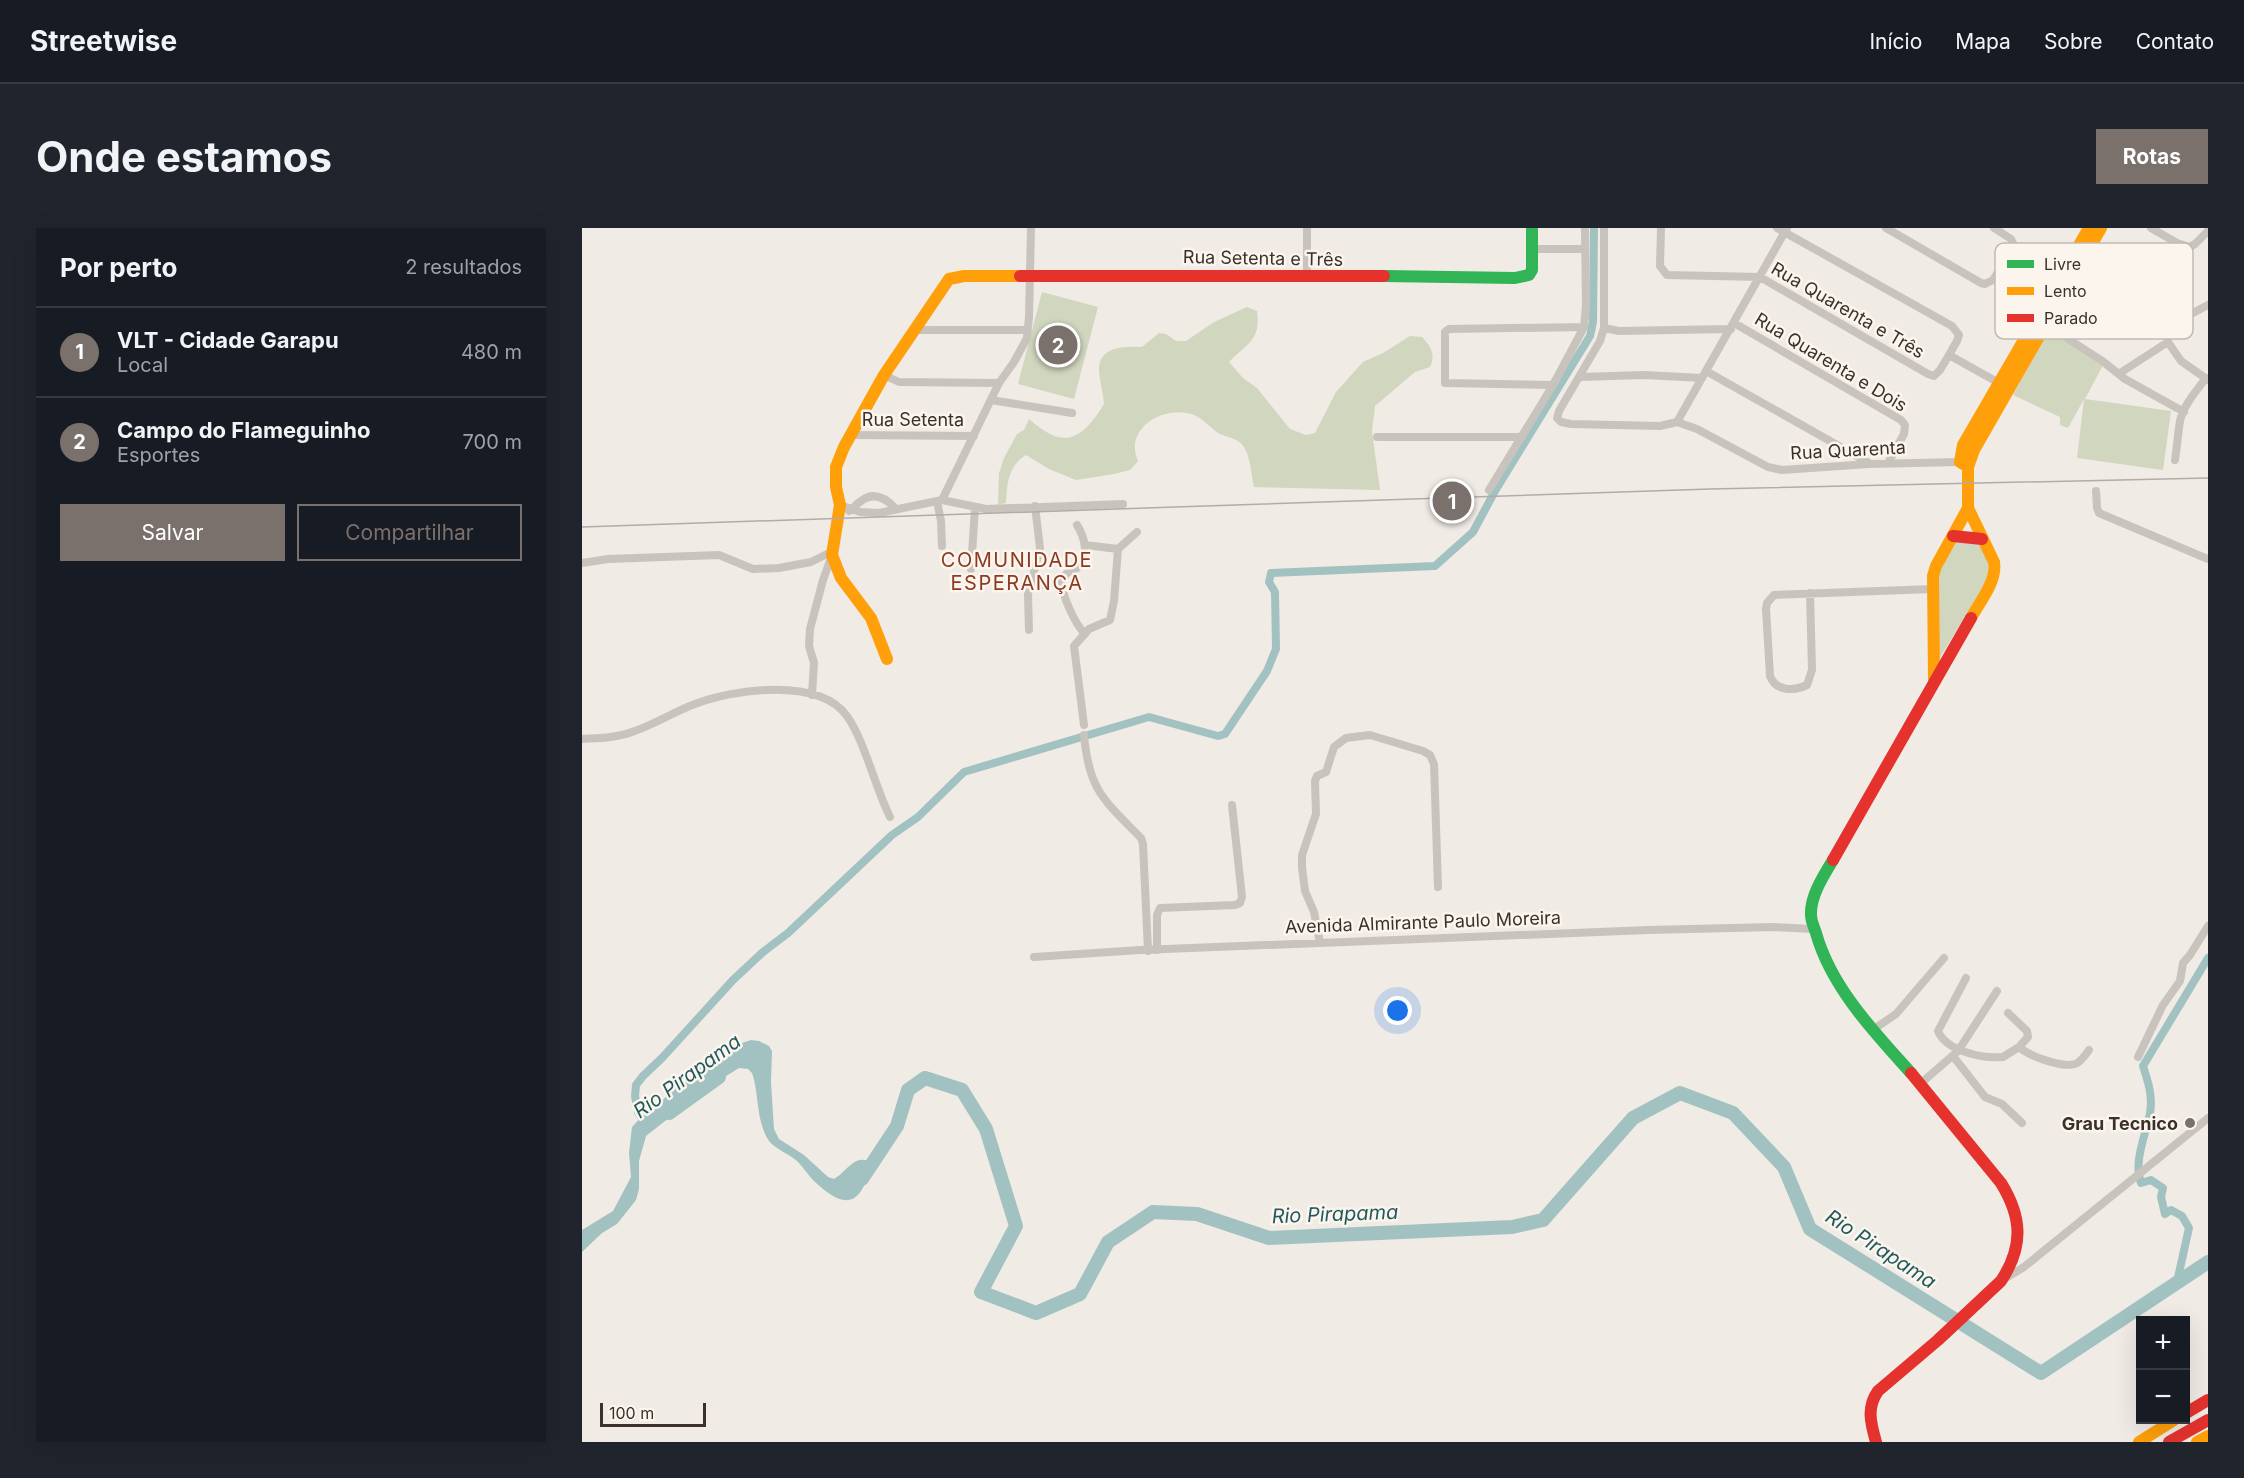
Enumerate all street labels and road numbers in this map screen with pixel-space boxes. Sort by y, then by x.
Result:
street label: Rua Setenta e Três [1183,246,1343,270]
street label: Rua Quarenta e Três [1768,258,1928,362]
street label: Rua Quarenta e Dois [1751,308,1911,416]
street label: Rua Setenta [862,409,964,430]
street label: Rua Quarenta [1790,436,1906,464]
street label: Avenida Almirante Paulo Moreira [1285,907,1561,937]

